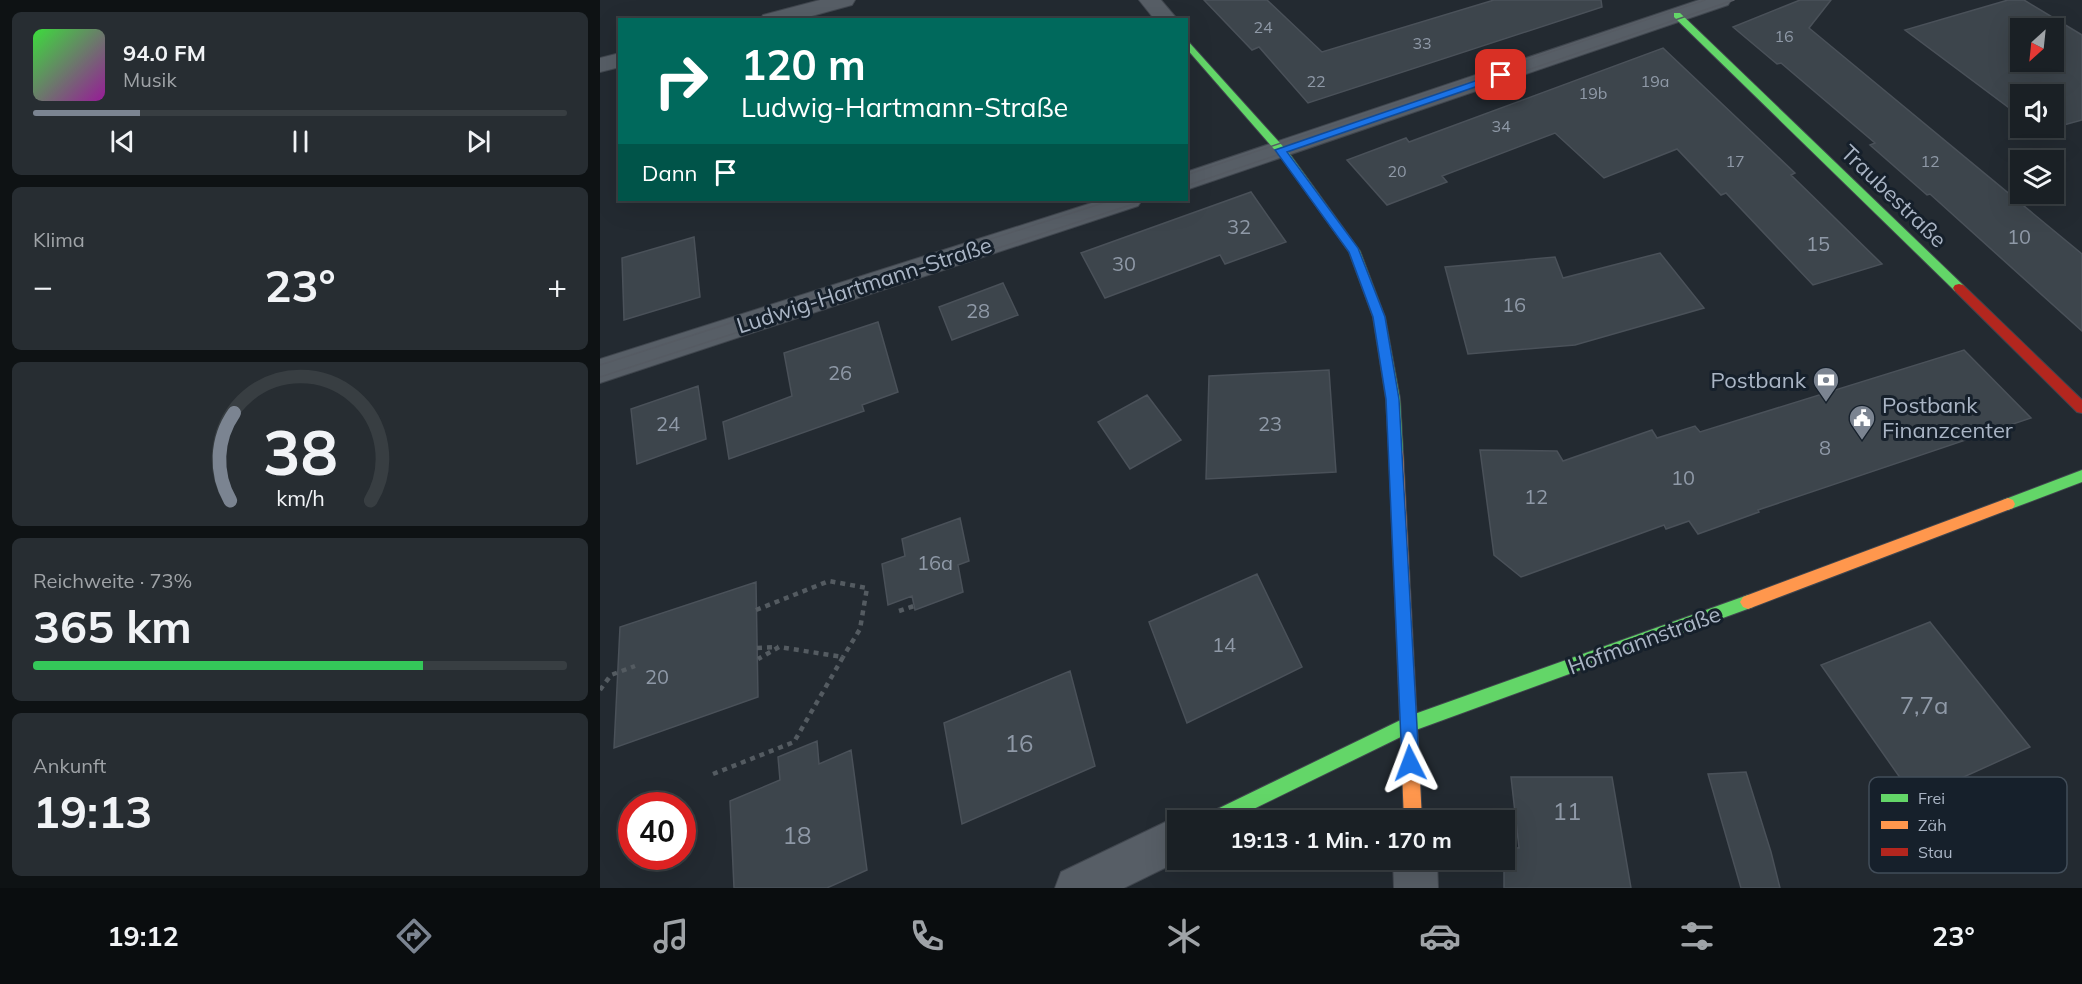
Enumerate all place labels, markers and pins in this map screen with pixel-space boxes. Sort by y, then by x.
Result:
pin [1475,49,1526,100]
bank icon: Postbank [1811,365,1841,403]
place label: Postbank [1710,366,1807,394]
place label: Postbank Finanzcenter [1882,391,2013,444]
public building icon: Postbank Finanzcenter [1847,403,1877,441]

